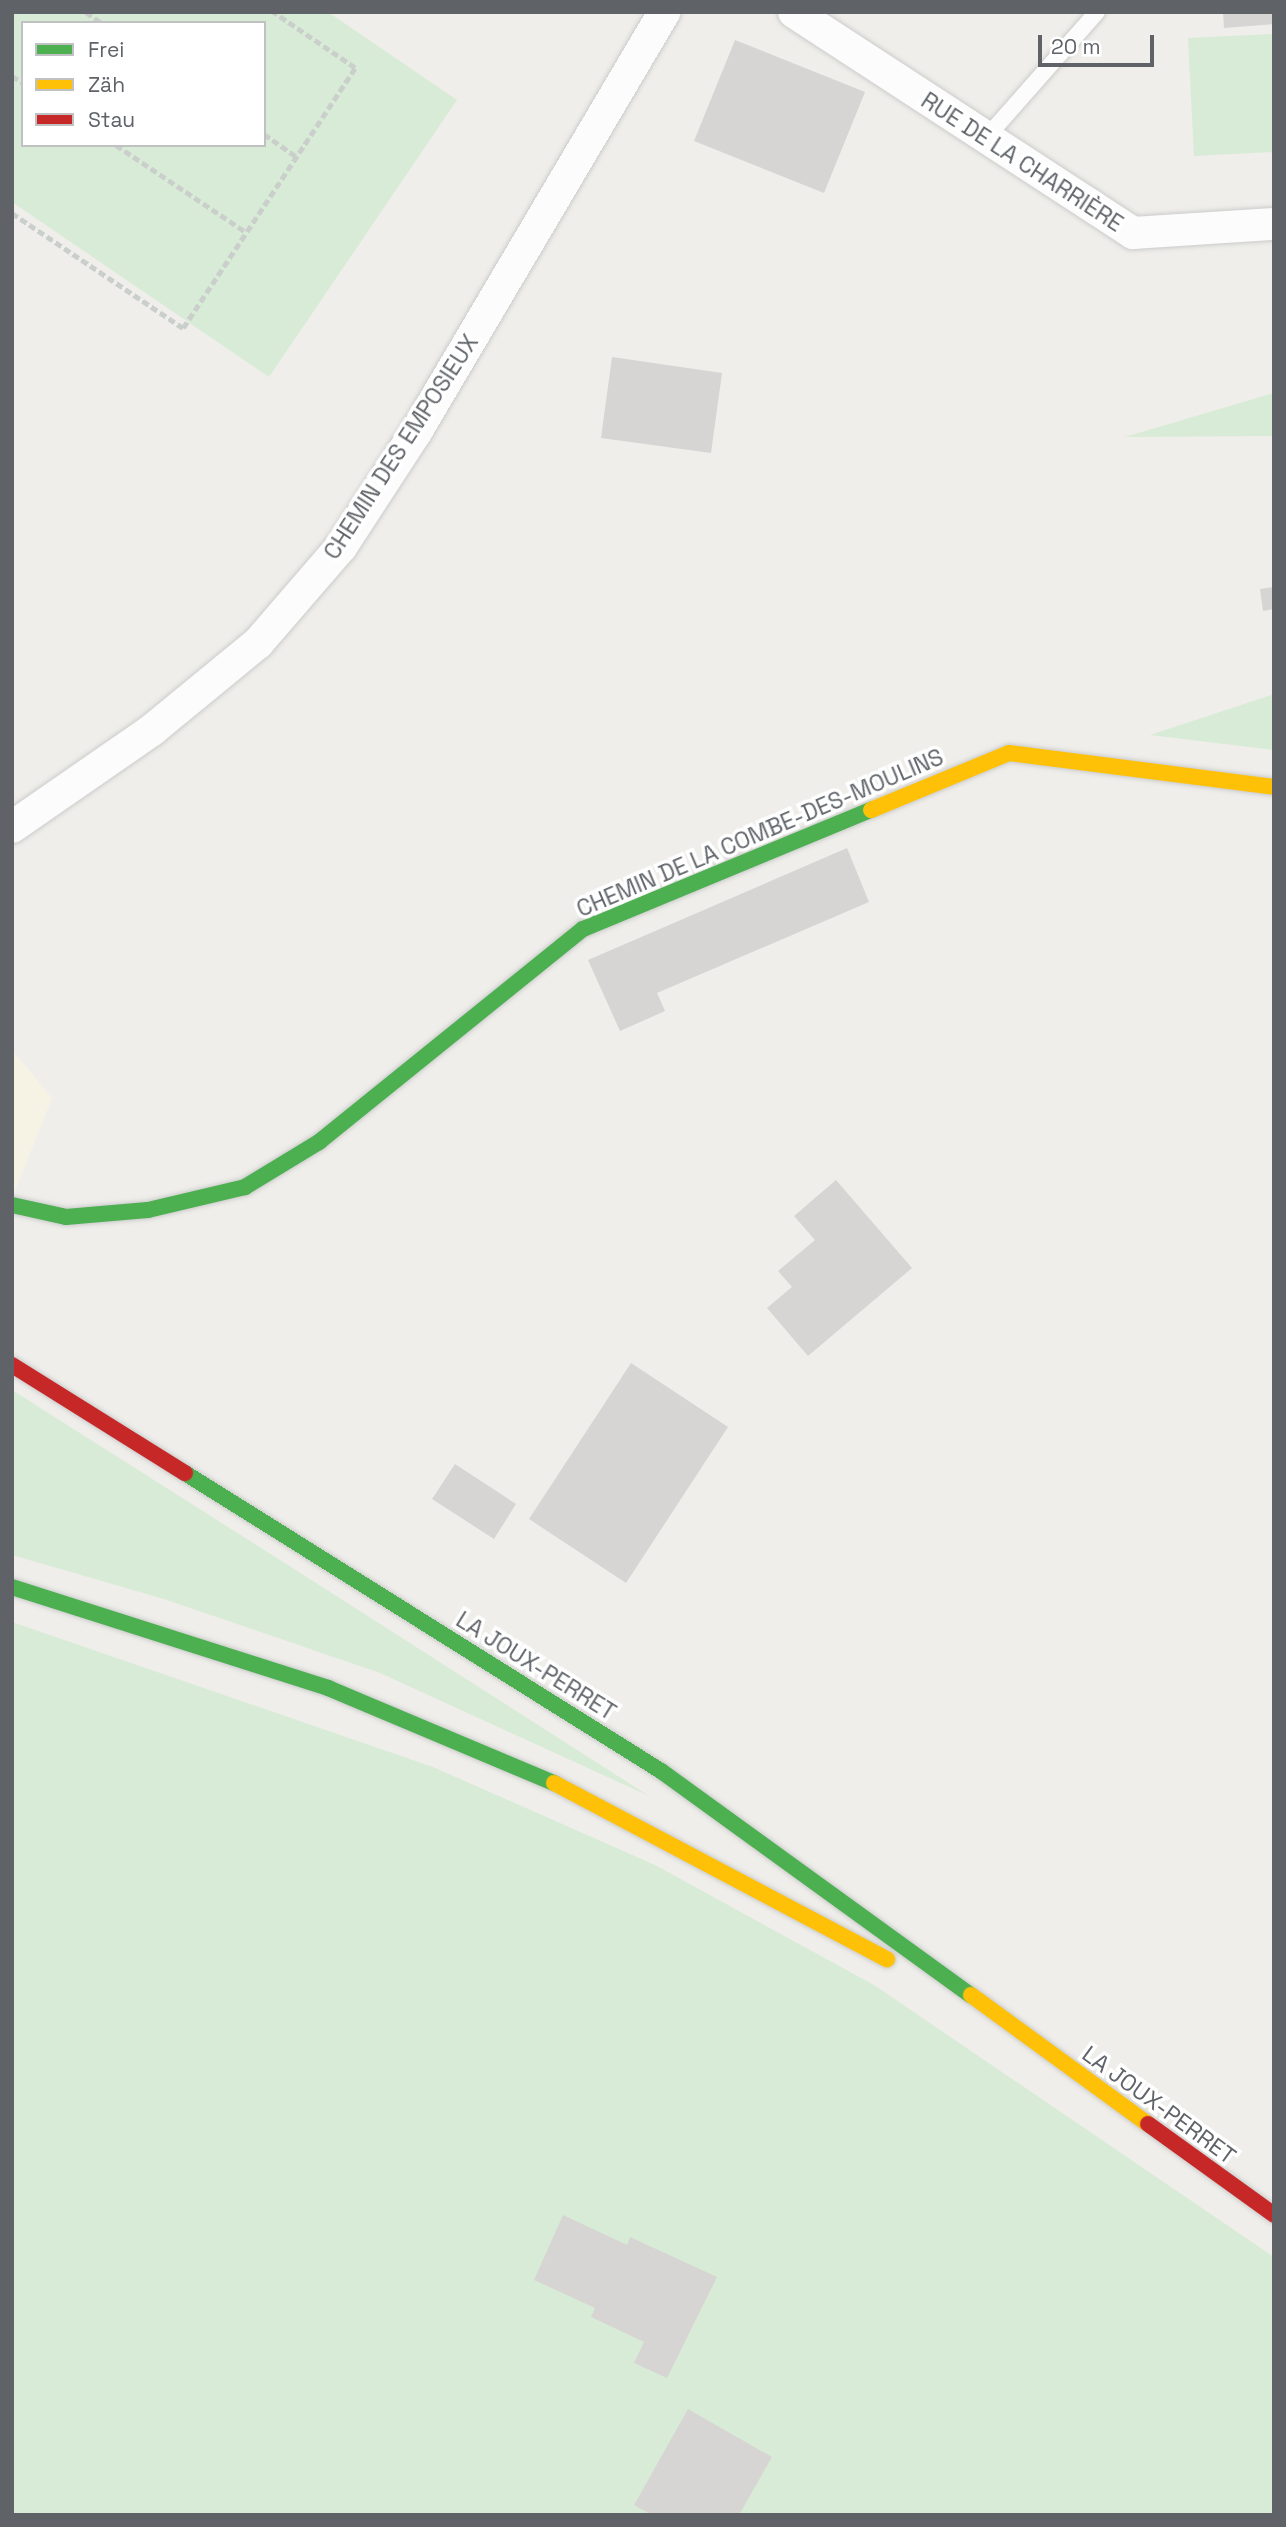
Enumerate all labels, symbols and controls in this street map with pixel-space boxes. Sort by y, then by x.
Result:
legend [21,21,266,147]
scale bar [1041,21,1156,65]
text: 20 m [1051,33,1101,60]
text: Frei [88,36,124,63]
text: Zäh [88,71,125,98]
street label: RUE DE LA CHARRIÈRE [916,86,1128,238]
text: Stau [88,106,135,133]
street label: CHEMIN DES EMPOSIEUX [318,329,484,565]
street label: CHEMIN DE LA COMBE-DES-MOULINS [572,743,948,923]
street label: LA JOUX-PERRET [451,1606,621,1726]
street label: LA JOUX-PERRET [1077,2040,1241,2170]

